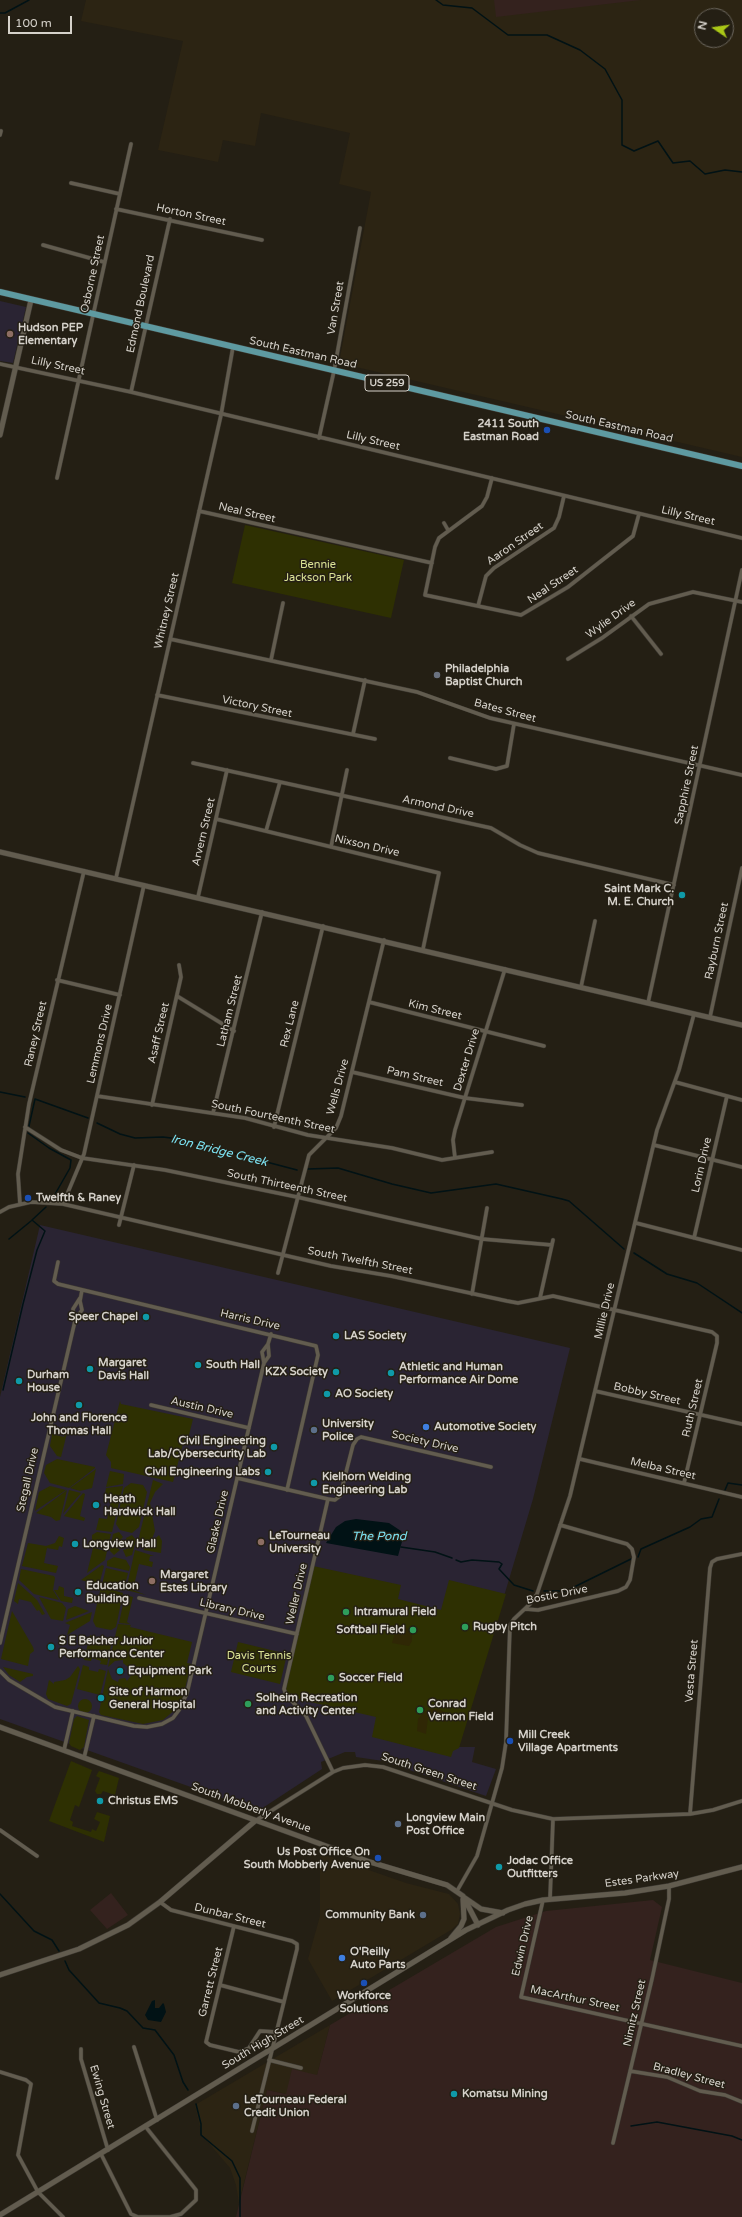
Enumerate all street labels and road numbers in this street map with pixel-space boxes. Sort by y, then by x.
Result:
street label: Horton Street [155,201,227,229]
street label: Osborne Street [78,234,108,314]
street label: Edmond Boulevard [124,254,158,354]
street label: Van Street [325,280,347,336]
street label: South Eastman Road [248,334,358,372]
street label: Lilly Street [30,354,86,378]
road number: US 259 [365,375,409,391]
street label: South Eastman Road [564,408,674,446]
street label: Lilly Street [345,428,401,454]
street label: Neal Street [217,500,277,526]
street label: Lilly Street [660,503,716,529]
street label: Aaron Street [484,520,546,568]
street label: Neal Street [525,563,581,607]
street label: Whitney Street [152,572,182,650]
street label: Wylie Drive [583,596,639,642]
street label: Victory Street [221,693,293,721]
street label: Bates Street [473,696,537,726]
street label: Sapphire Street [672,744,702,826]
street label: Armond Drive [401,793,475,821]
street label: Arvern Street [190,797,218,867]
street label: Nixson Drive [333,832,401,860]
street label: Rayburn Street [702,901,732,981]
street label: Latham Street [215,974,245,1048]
street label: Kim Street [407,997,463,1023]
street label: Rex Lane [278,999,302,1049]
street label: Raney Street [22,1000,50,1068]
street label: Asaff Street [146,1001,172,1065]
street label: Lemmons Drive [84,1003,116,1085]
street label: Dexter Drive [451,1027,483,1093]
street label: Wells Drive [324,1057,352,1117]
street label: Pam Street [385,1064,445,1090]
street label: South Fourteenth Street [210,1097,336,1137]
street label: Lorin Drive [689,1136,715,1194]
street label: South Thirteenth Street [226,1167,348,1205]
street label: South Twelfth Street [306,1244,414,1278]
street label: Millie Drive [592,1281,618,1341]
street label: Harris Drive [219,1307,281,1333]
street label: Ruth Street [680,1377,706,1439]
street label: Bobby Street [612,1380,682,1408]
street label: Austin Drive [170,1394,234,1422]
street label: Society Drive [390,1428,460,1456]
street label: Stegall Drive [14,1447,42,1513]
street label: Melba Street [629,1455,697,1483]
street label: Glaske Drive [204,1489,232,1555]
street label: Weller Drive [284,1562,310,1626]
street label: Bostic Drive [525,1583,589,1607]
street label: Library Drive [198,1596,266,1624]
street label: Vesta Street [683,1639,701,1703]
street label: South Green Street [380,1750,478,1794]
street label: South Mobberly Avenue [189,1780,313,1836]
street label: Estes Parkway [604,1867,680,1891]
street label: Dunbar Street [193,1901,267,1931]
street label: Edwin Drive [510,1914,536,1978]
street label: Garrett Street [196,1946,226,2018]
street label: Nimitz Street [621,1978,649,2048]
street label: MacArthur Street [529,1983,621,2015]
street label: South High Street [220,2013,306,2073]
street label: Bradley Street [652,2060,726,2092]
street label: Ewing Street [87,2063,117,2131]

